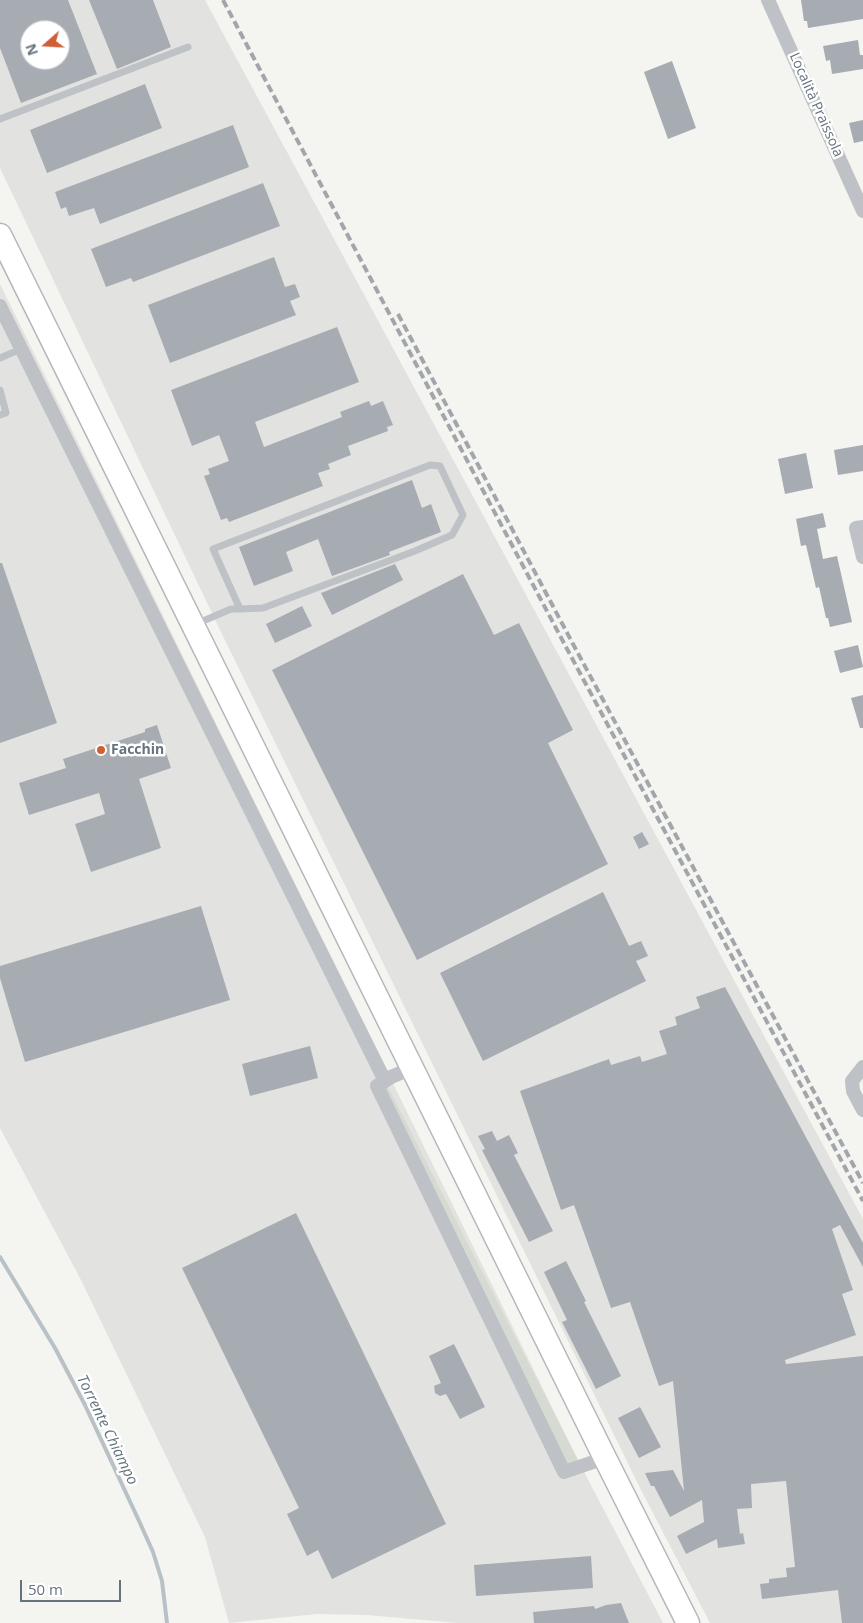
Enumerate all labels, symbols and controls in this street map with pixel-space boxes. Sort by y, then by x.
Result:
north arrow [20,20,70,70]
text: N [20,41,42,58]
street label: Località Praissola [786,50,846,160]
place label: Facchin [111,742,164,758]
marker: Facchin [95,744,107,756]
water label: Torrente Chiampo [73,1372,141,1488]
scale bar [22,1570,124,1602]
text: 50 m [28,1579,63,1599]

